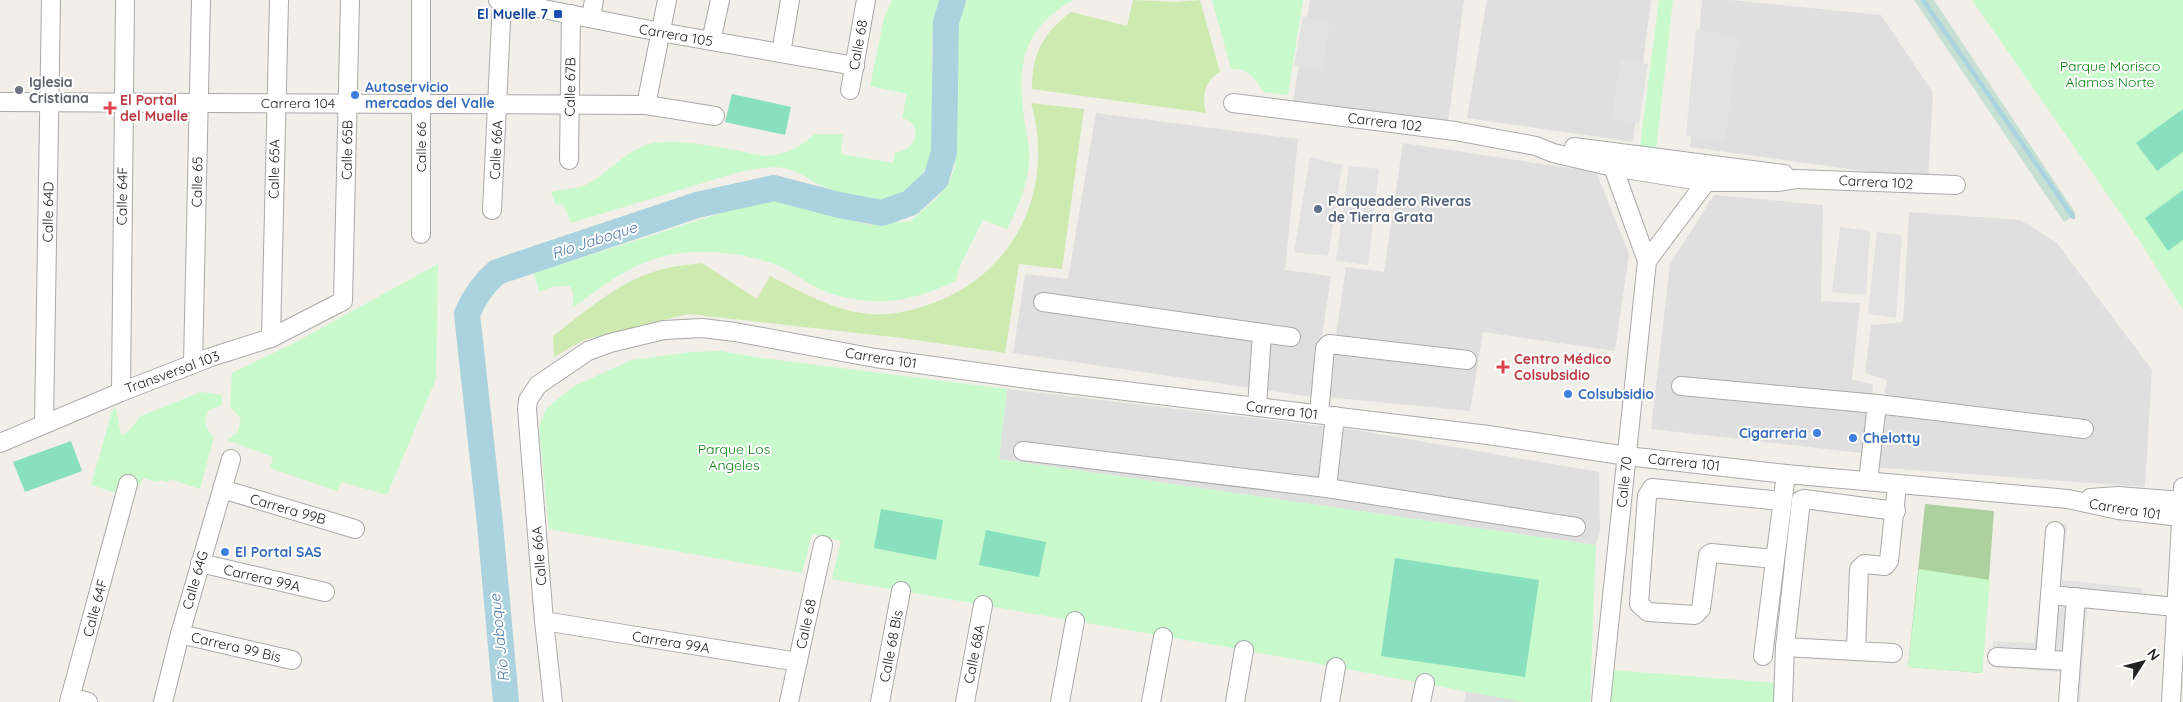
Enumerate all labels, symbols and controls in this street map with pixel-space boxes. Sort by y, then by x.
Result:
place label: El Muelle 7 [477,5,548,23]
marker: El Muelle 7 [552,8,564,20]
street label: Calle 68 [845,18,871,72]
street label: Carrera 105 [638,20,714,50]
street label: Calle 67B [560,57,580,117]
park label: Parque Morisco Alamos Norte [2060,57,2160,91]
place label: Iglesia Cristiana [29,73,89,107]
place label: Autoservicio mercados del Valle [365,78,495,112]
marker: Iglesia Cristiana [13,84,25,96]
marker: Autoservicio mercados del Valle [349,89,361,101]
place label: El Portal del Muelle [120,91,188,125]
street label: Carrera 104 [261,94,335,112]
marker: El Portal del Muelle [104,102,116,114]
street label: Carrera 102 [1347,109,1423,136]
street label: Calle 65B [337,120,357,180]
street label: Calle 66A [485,120,507,180]
street label: Calle 66 [412,121,430,172]
street label: Calle 65A [264,139,284,199]
street label: Calle 65 [188,156,206,208]
street label: Calle 64F [112,166,132,226]
street label: Carrera 102 [1838,171,1914,193]
street label: Calle 64D [38,181,58,243]
place label: Parqueadero Riveras de Tierra Grata [1328,192,1471,226]
marker: Parqueadero Riveras de Tierra Grata [1312,203,1324,215]
water label: Río Jaboque [549,217,639,263]
street label: Carrera 101 [844,343,918,373]
street label: Transversal 103 [122,346,222,398]
place label: Centro Médico Colsubsidio [1514,350,1612,384]
marker: Centro Médico Colsubsidio [1496,360,1510,374]
place label: Colsubsidio [1578,385,1654,403]
marker: Colsubsidio [1562,388,1574,400]
street label: Carrera 101 [1245,397,1319,423]
place label: Cigarreria [1739,424,1807,442]
marker: Cigarreria [1811,427,1823,439]
place label: Chelotty [1863,429,1920,447]
marker: Chelotty [1847,432,1859,444]
park label: Parque Los Angeles [698,440,770,474]
street label: Carrera 101 [1647,449,1721,475]
street label: Calle 70 [1612,456,1636,508]
street label: Carrera 99B [248,490,328,528]
street label: Carrera 101 [2088,494,2162,524]
street label: Calle 66A [527,525,551,587]
place label: El Portal SAS [235,543,322,561]
marker: El Portal SAS [219,546,231,558]
street label: Calle 64G [178,548,212,612]
street label: Carrera 99A [222,560,302,596]
street label: Calle 64F [79,577,111,639]
water label: Río Jaboque [485,593,513,683]
street label: Calle 68 [792,597,820,651]
street label: Calle 68 Bis [875,608,907,684]
street label: Calle 68A [959,623,989,685]
street label: Carrera 99A [631,627,711,657]
street label: Carrera 99 Bis [189,628,283,666]
north arrow [2118,637,2168,687]
text: N [2143,645,2164,664]

